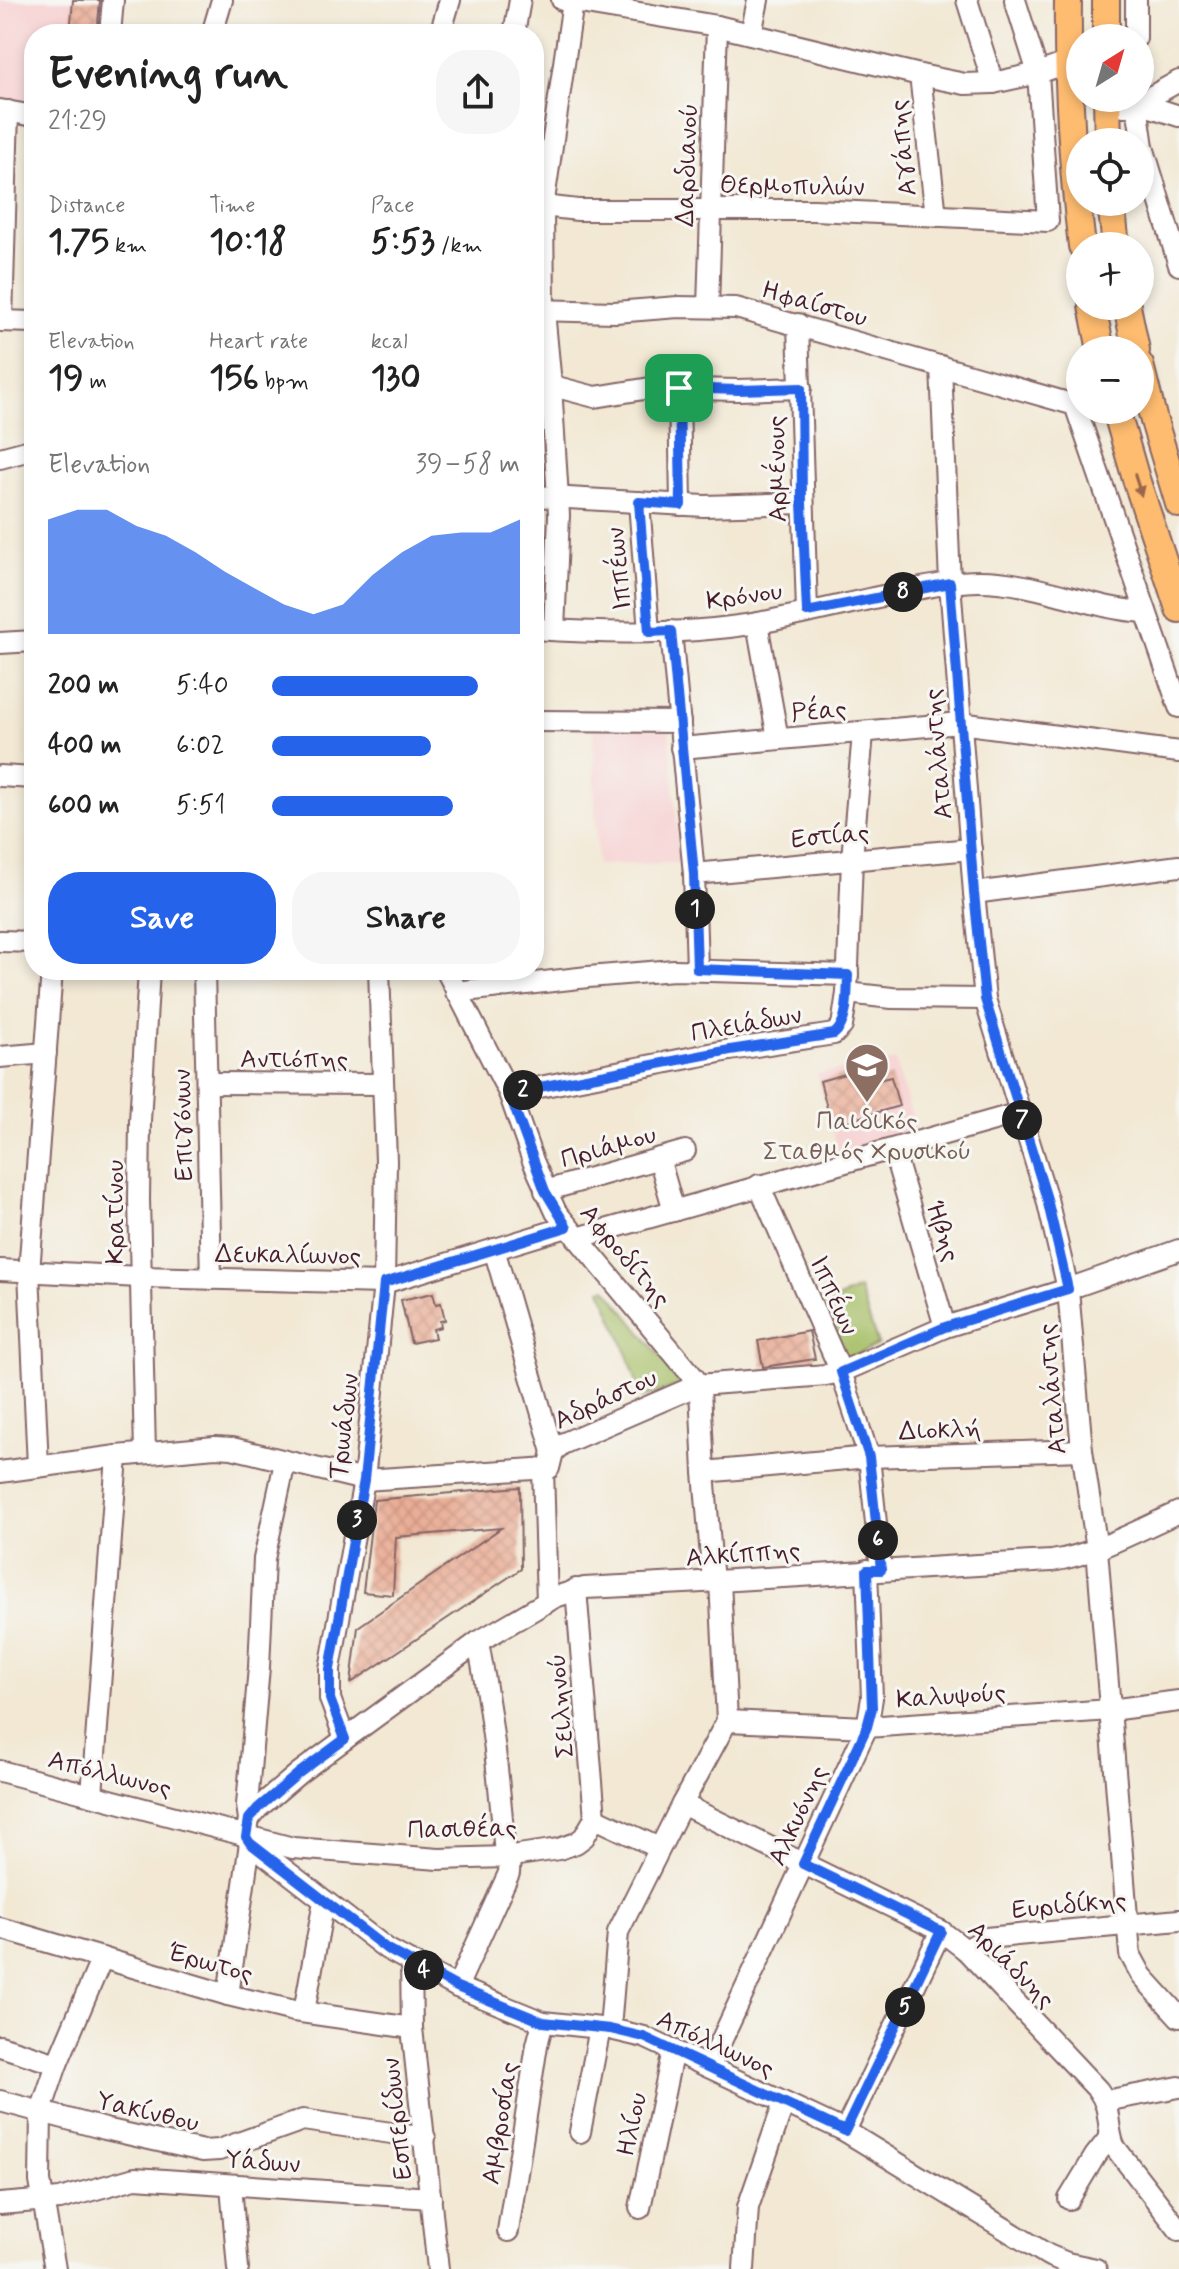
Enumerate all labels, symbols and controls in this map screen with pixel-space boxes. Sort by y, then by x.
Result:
north arrow [1066,24,1154,112]
map controls [1066,24,1154,424]
text: Evening run [48,46,288,104]
button: share [436,50,520,134]
street label: Αγάπης [882,98,926,198]
street label: Δαρδιανού [669,103,707,227]
text: 21:29 [48,105,107,139]
button: locate [1066,128,1154,216]
street label: Θερμοπυλών [719,169,865,205]
text: Distance [48,192,125,220]
text: Time [209,192,255,220]
text: Pace [371,192,414,220]
text: 1.75 [48,220,109,265]
text: 10:18 [209,220,287,265]
text: 5:53 [371,220,435,265]
text: km [109,232,147,260]
text: /km [435,232,483,260]
button: + [1066,232,1154,320]
street label: Ηφαίστου [758,274,871,336]
text: Elevation [48,328,135,356]
text: Heart rate [209,328,308,356]
text: kcal [371,328,408,356]
button: − [1066,336,1154,424]
pin [645,354,713,422]
text: 19 [48,356,83,401]
text: 156 [209,356,259,401]
text: 130 [371,356,421,401]
icon: arrive [657,366,701,410]
text: m [83,368,107,396]
text: bpm [259,368,309,396]
street label: Αρμένους [760,415,796,523]
text: Elevation [48,448,150,482]
text: 39–58 m [415,448,520,482]
one-way arrow [1132,473,1145,497]
street label: Ιππέων [599,526,641,612]
pin: 8 [883,572,923,612]
street label: Κρόνου [704,575,784,619]
text: 8 [897,578,909,606]
text: 200 m [48,669,119,703]
text: 5:40 [176,669,229,703]
street label: Αταλάντης [916,687,962,821]
street label: Ρέας [790,693,848,731]
text: 400 m [48,729,121,763]
text: 6:02 [176,729,225,763]
text: 600 m [48,789,120,823]
text: 5:51 [176,789,225,823]
street label: Εστίας [790,817,871,857]
button: Save [48,872,276,964]
button: Share [292,872,520,964]
pin: 1 [675,889,715,929]
text: 1 [690,895,700,923]
street label: Πλειάδων [688,999,804,1051]
school or university icon: Παιδικός Σταθμός Χρυσικού [843,1041,891,1104]
street label: Αντιόπης [240,1043,348,1077]
street label: Επιγόνων [166,1069,202,1181]
pin: 2 [503,1070,543,1110]
text: 2 [518,1076,528,1104]
pin: 7 [1002,1100,1042,1140]
place label: Παιδικός Σταθμός Χρυσικού [763,1105,971,1169]
text: 7 [1015,1106,1029,1134]
street label: Πριάμου [557,1118,660,1178]
street label: Κρατίνου [99,1160,133,1264]
street label: Ήβης [917,1197,967,1266]
street label: Αφροδίτης [571,1198,678,1315]
street label: Δευκαλίωνος [215,1238,361,1274]
street label: Ιππέων [801,1251,866,1341]
street label: Αταλάντης [1030,1322,1076,1456]
street label: Αδράστου [549,1361,663,1438]
street label: Τρωάδων [322,1371,368,1481]
street label: Διοκλή [898,1413,982,1449]
pin: 3 [337,1500,377,1540]
text: 3 [352,1506,362,1534]
pin: 6 [858,1520,898,1560]
text: 6 [872,1526,884,1554]
street label: Αλκίππης [685,1534,802,1576]
street label: Σειληνού [540,1652,583,1759]
street label: Καλυψούς [895,1676,1007,1718]
street label: Απόλλωνος [44,1743,175,1807]
street label: Αλκυόνης [761,1760,837,1871]
street label: Πασιθέας [407,1812,517,1848]
street label: Ευριδίκης [1010,1884,1128,1928]
street label: Αριάδνης [959,1914,1062,2017]
street label: Έρωτος [164,1936,257,1992]
pin: 4 [404,1950,444,1990]
text: 4 [418,1956,430,1984]
pin: 5 [885,1987,925,2027]
text: 5 [898,1993,912,2021]
street label: Απόλλωνος [651,2003,780,2087]
street label: Εσπερίδων [375,2056,421,2181]
street label: Αμβροσίας [474,2059,527,2187]
street label: Υακίνθου [93,2085,202,2141]
street label: Ηλίου [610,2090,656,2159]
street label: Υάδων [224,2143,301,2183]

